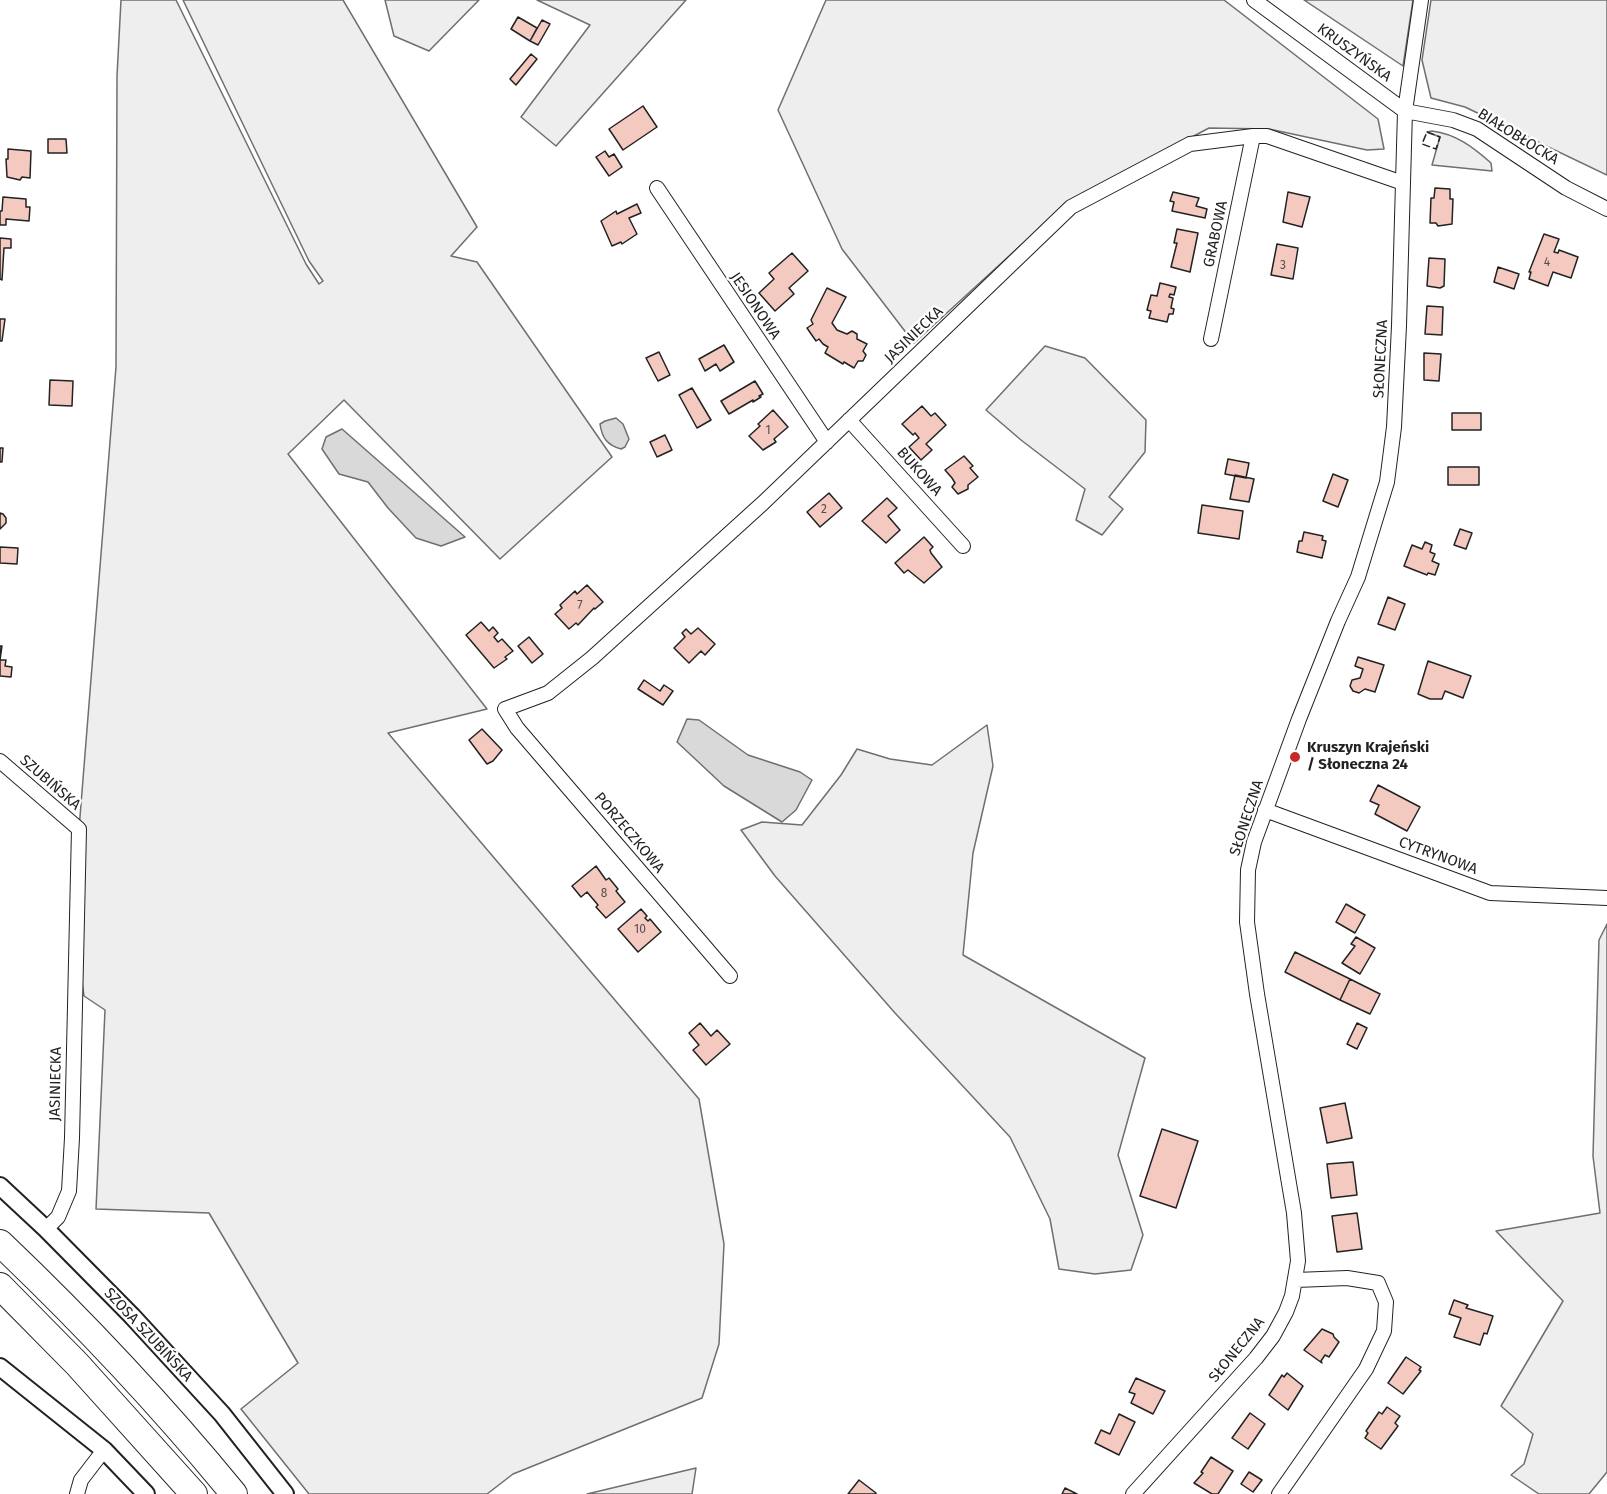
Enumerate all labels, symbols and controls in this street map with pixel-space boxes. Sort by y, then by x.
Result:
street label: KRUSZYŃSKA [1313,20,1395,86]
street label: BIAŁOBŁOCKA [1474,105,1562,169]
street label: GRABOWA [1200,199,1232,269]
house number: 4 [1544,256,1550,270]
house number: 3 [1280,259,1286,273]
street label: JESIONOWA [726,269,784,343]
street label: JASINIECKA [881,303,947,367]
street label: SŁONECZNA [1370,319,1392,399]
house number: 1 [765,424,771,438]
street label: BUKOWA [893,444,945,500]
house number: 2 [821,503,827,517]
house number: 7 [577,599,583,613]
place label: Kruszyn Krajeński / Słoneczna 24 [1307,739,1429,774]
marker: Kruszyn Krajeński / Słoneczna 24 [1288,750,1302,764]
street label: SZUBIŃSKA [16,752,84,814]
street label: SŁONECZNA [1226,778,1268,858]
street label: PORZECZKOWA [590,789,668,877]
street label: CYTRYNOWA [1396,833,1480,879]
house number: 8 [601,887,607,901]
house number: 10 [634,923,646,937]
street label: JASINIECKA [46,1047,66,1121]
street label: SZOSA SZUBIŃSKA [100,1284,196,1386]
street label: SŁONECZNA [1205,1314,1269,1386]

